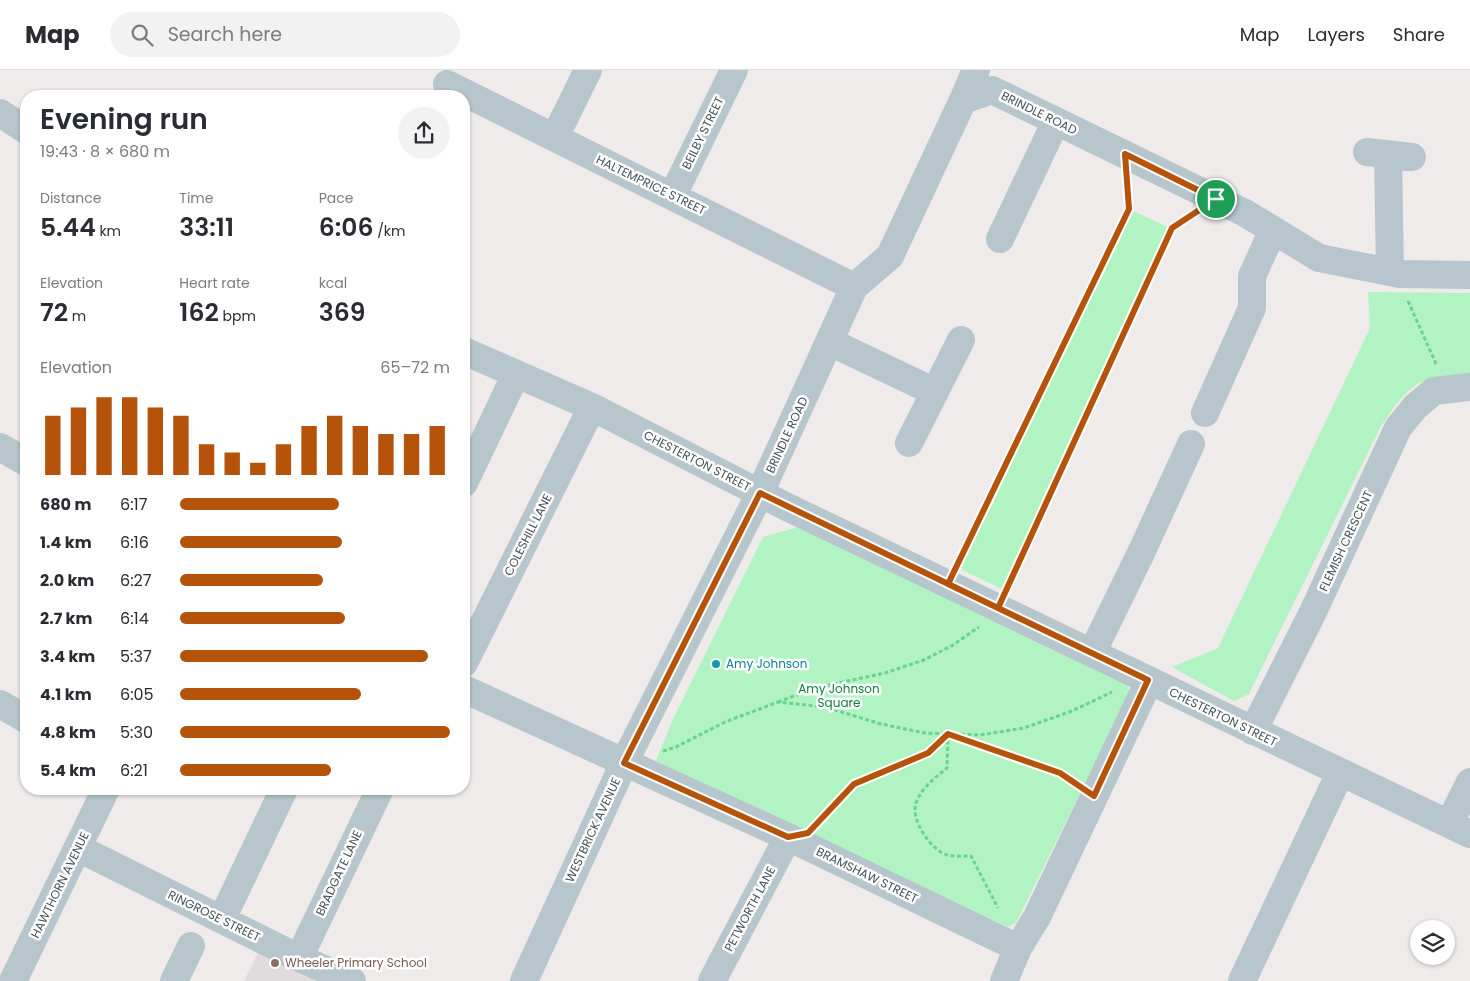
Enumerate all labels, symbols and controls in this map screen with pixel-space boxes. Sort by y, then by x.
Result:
search box [110,12,460,57]
text: Map [25,18,80,51]
icon: search [128,21,156,49]
text: Search here [168,21,282,48]
text: Map [1240,22,1280,47]
text: Layers [1308,22,1365,47]
text: Share [1393,22,1445,47]
street label: BRINDLE ROAD [998,87,1080,138]
street label: BEILBY STREET [678,93,728,172]
text: Evening run [40,100,208,139]
button: share [398,107,450,159]
text: 19:43 · 8 × 680 m [40,140,170,163]
street label: HALTEMPRICE STREET [594,151,709,219]
pin [1195,178,1237,220]
icon: arrive [1202,185,1230,213]
text: Distance [40,188,101,208]
text: Time [179,188,213,208]
text: Pace [319,188,353,208]
text: 5.44 [40,210,96,245]
text: 33:11 [179,210,234,245]
text: 6:06 [319,210,373,245]
text: km [96,221,121,241]
text: /km [373,221,405,241]
text: Elevation [40,273,103,293]
text: Heart rate [179,273,250,293]
text: kcal [319,273,347,293]
text: 72 [40,295,68,330]
text: 162 [179,295,219,330]
text: 369 [319,295,365,330]
text: m [68,306,86,326]
text: bpm [219,306,256,326]
text: Elevation [40,356,112,379]
text: 65–72 m [380,356,450,379]
street label: BRINDLE ROAD [761,394,812,476]
street label: CHESTERTON STREET [641,426,754,495]
street label: FLEMISH CRESCENT [1315,487,1377,594]
street label: COLESHILL LANE [500,491,556,579]
text: 680 m [40,493,91,516]
text: 6:17 [120,493,147,516]
text: 1.4 km [40,531,92,554]
text: 6:16 [120,531,149,554]
text: 2.0 km [40,569,94,592]
text: 6:27 [120,569,152,592]
text: 2.7 km [40,607,92,630]
text: 6:14 [120,607,149,630]
text: 3.4 km [40,645,95,668]
text: 5:37 [120,645,152,668]
place label: Amy Johnson [726,655,807,672]
marker: Amy Johnson [710,658,722,670]
park label: Amy Johnson Square [798,680,880,711]
text: 4.1 km [40,683,92,706]
text: 6:05 [120,683,154,706]
street label: CHESTERTON STREET [1166,683,1280,750]
text: 4.8 km [40,721,96,744]
text: 5:30 [120,721,153,744]
text: 5.4 km [40,759,96,782]
text: 6:21 [120,759,148,782]
street label: WESTBRICK AVENUE [561,775,624,885]
street label: BRADGATE LANE [311,827,366,918]
street label: HAWTHORN AVENUE [26,829,93,941]
street label: BRAMSHAW STREET [814,843,921,907]
street label: PETWORTH LANE [720,863,779,954]
street label: RINGROSE STREET [165,886,264,946]
map controls [1410,920,1455,965]
button: layers [1410,920,1455,965]
place label: Wheeler Primary School [285,954,427,971]
marker: Wheeler Primary School [269,957,281,969]

